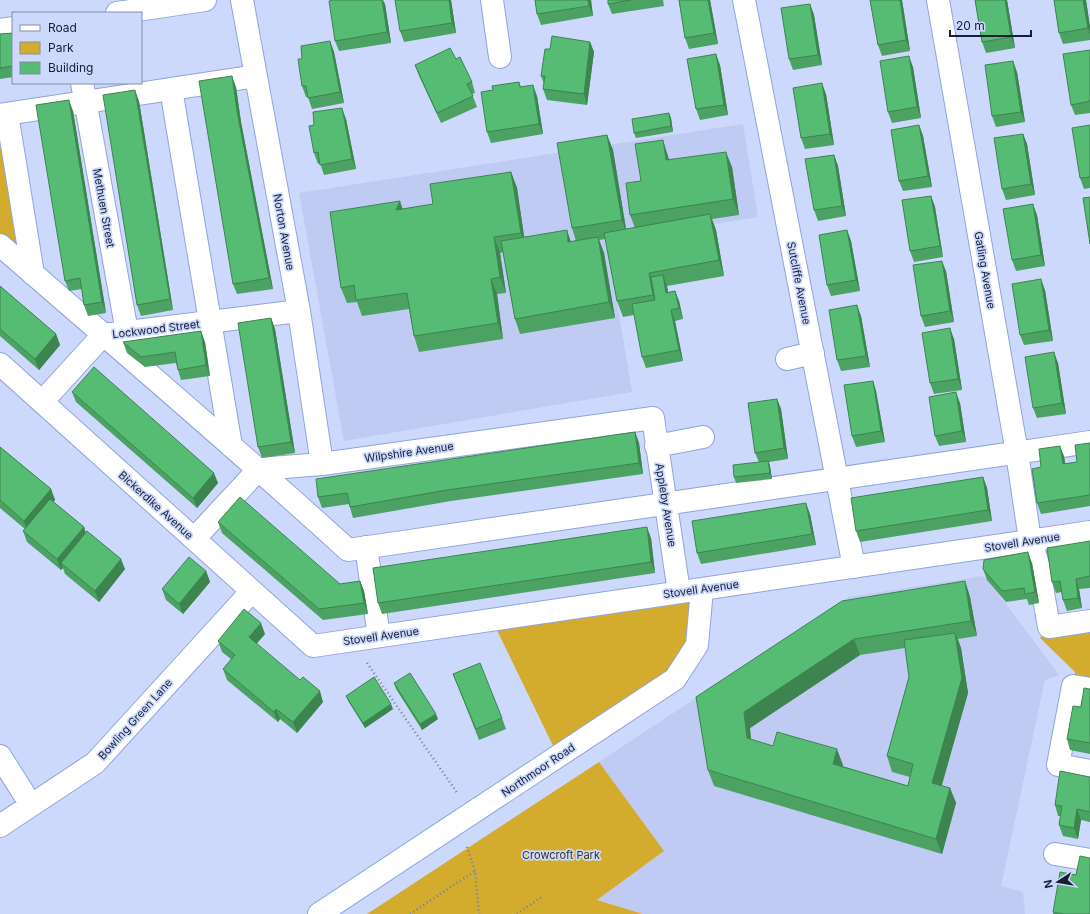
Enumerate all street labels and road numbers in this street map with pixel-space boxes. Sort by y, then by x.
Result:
street label: Methuen Street [90,167,118,249]
street label: Norton Avenue [270,193,298,271]
street label: Gatling Avenue [971,230,999,310]
street label: Sutcliffe Avenue [784,240,814,326]
street label: Lockwood Street [111,317,201,341]
street label: Wilpshire Avenue [363,439,455,465]
street label: Appleby Avenue [652,462,680,548]
street label: Bickerdike Avenue [116,468,196,542]
street label: Stovell Avenue [983,529,1061,555]
street label: Stovell Avenue [662,577,740,601]
street label: Stovell Avenue [342,624,420,648]
street label: Bowling Green Lane [95,676,175,762]
street label: Northmoor Road [498,740,578,800]

